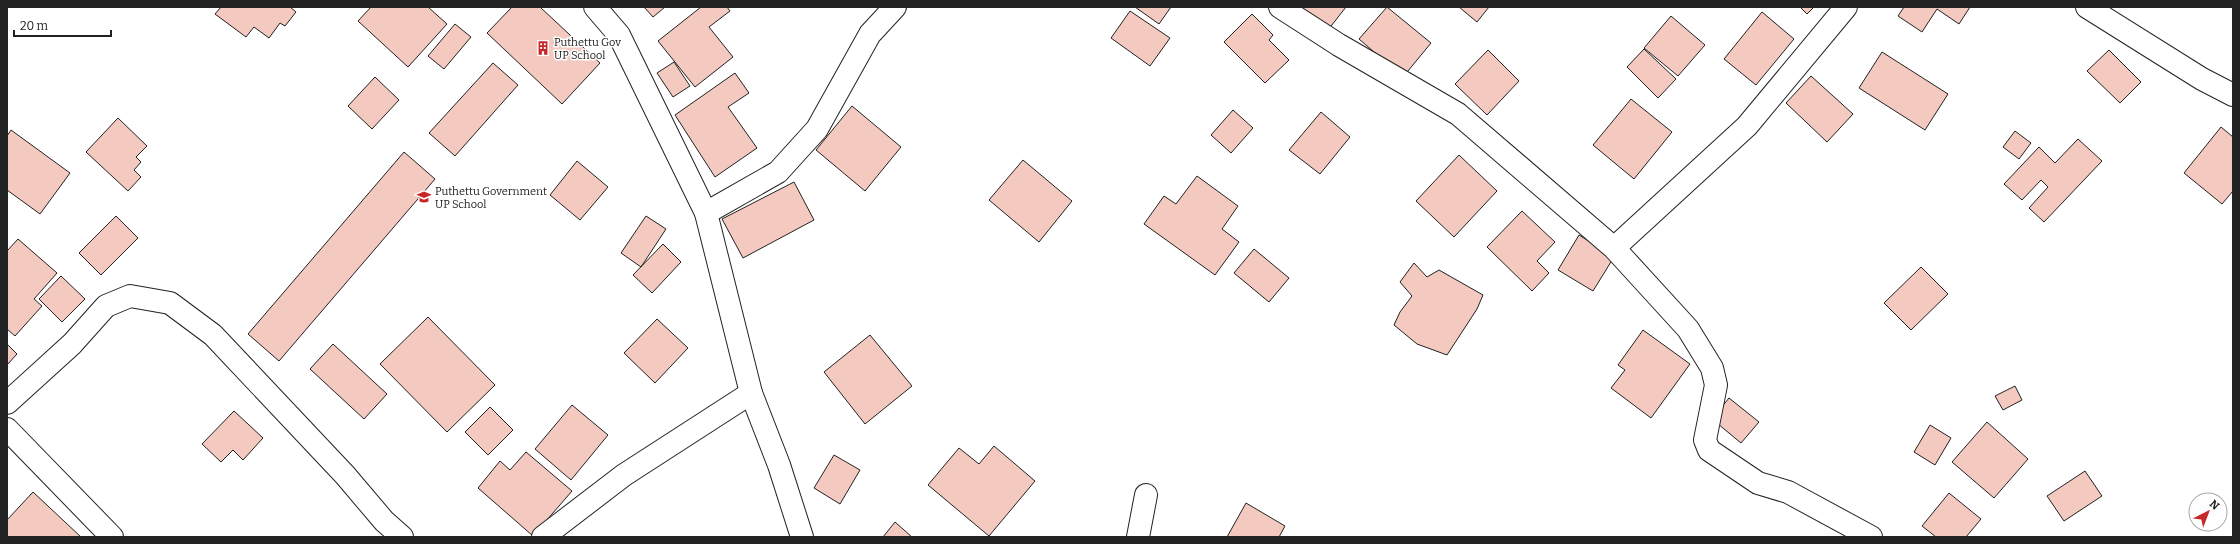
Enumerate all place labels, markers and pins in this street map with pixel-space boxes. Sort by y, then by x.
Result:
place label: Puthettu Gov UP School [554,36,621,62]
building icon: Puthettu Gov UP School [535,40,551,56]
place label: Puthettu Government UP School [435,185,547,211]
school or university icon: Puthettu Government UP School [416,189,432,205]

